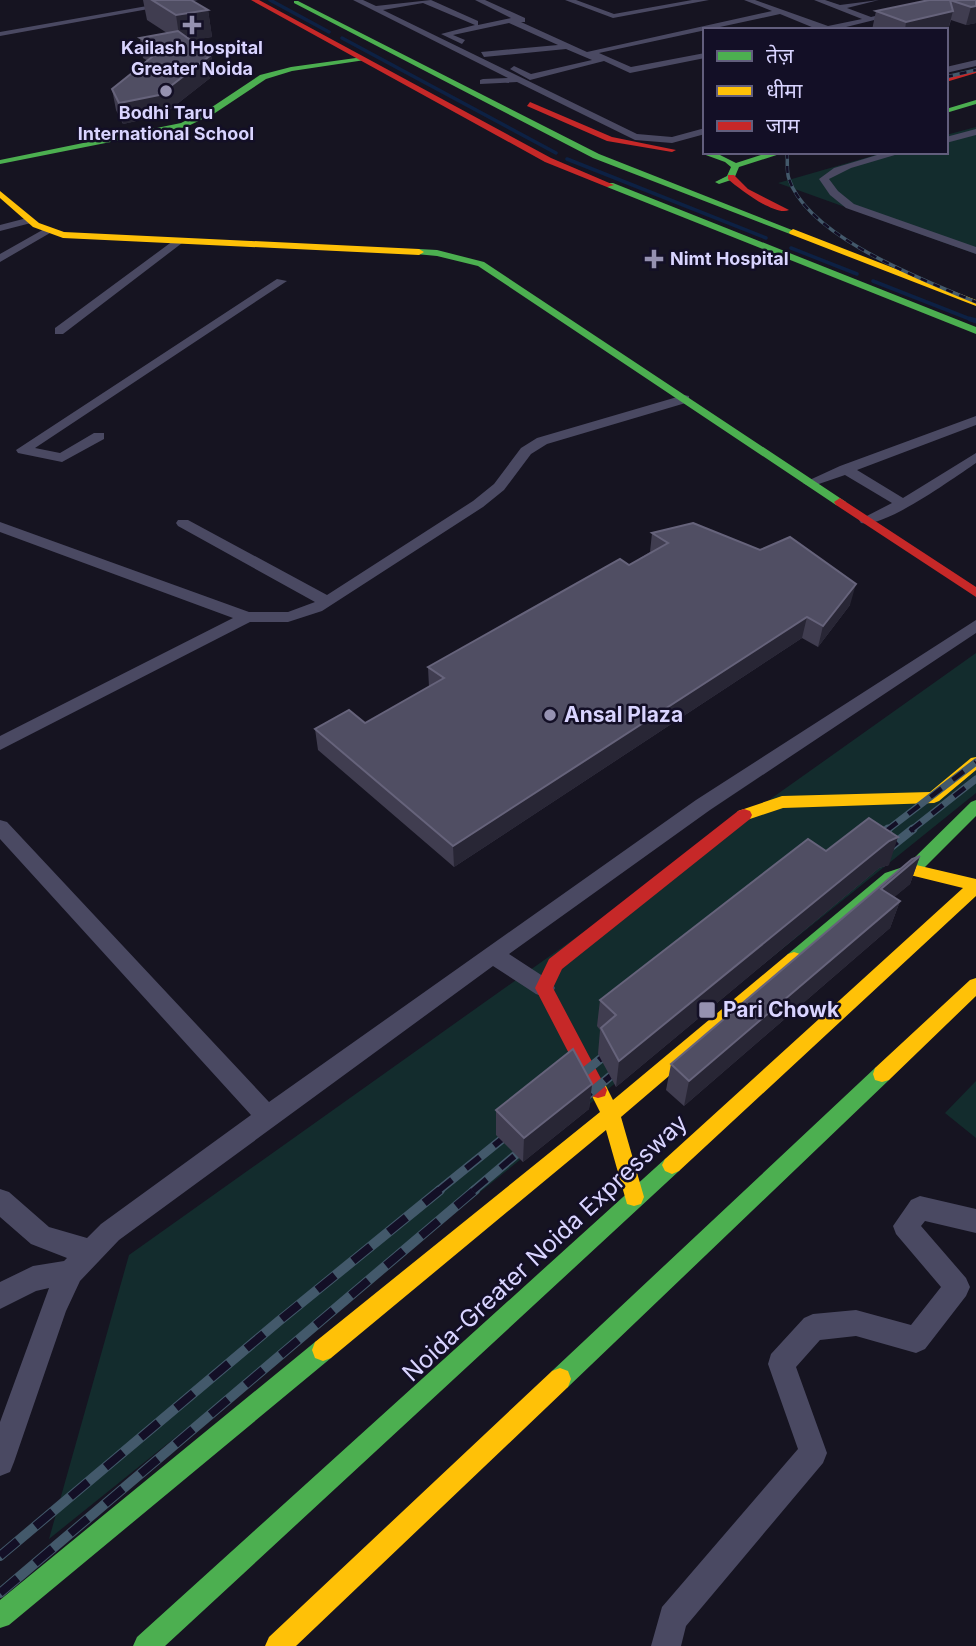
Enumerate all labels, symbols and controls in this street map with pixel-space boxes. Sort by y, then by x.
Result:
marker: Kailash Hospital Greater Noida [182,15,202,35]
legend [703,28,948,154]
place label: Kailash Hospital Greater Noida [121,37,263,79]
text: तेज़ [766,43,794,68]
text: धीमा [766,78,803,103]
marker: Bodhi Taru International School [158,83,174,99]
place label: Bodhi Taru International School [78,102,254,144]
text: जाम [766,113,800,138]
place label: Nimt Hospital [670,248,789,269]
marker: Nimt Hospital [644,249,664,269]
place label: Ansal Plaza [564,702,683,727]
marker: Ansal Plaza [542,707,558,723]
place label: Pari Chowk [723,997,840,1022]
marker: Pari Chowk [697,1000,717,1020]
street label: Noida-Greater Noida Expressway [396,1108,693,1387]

